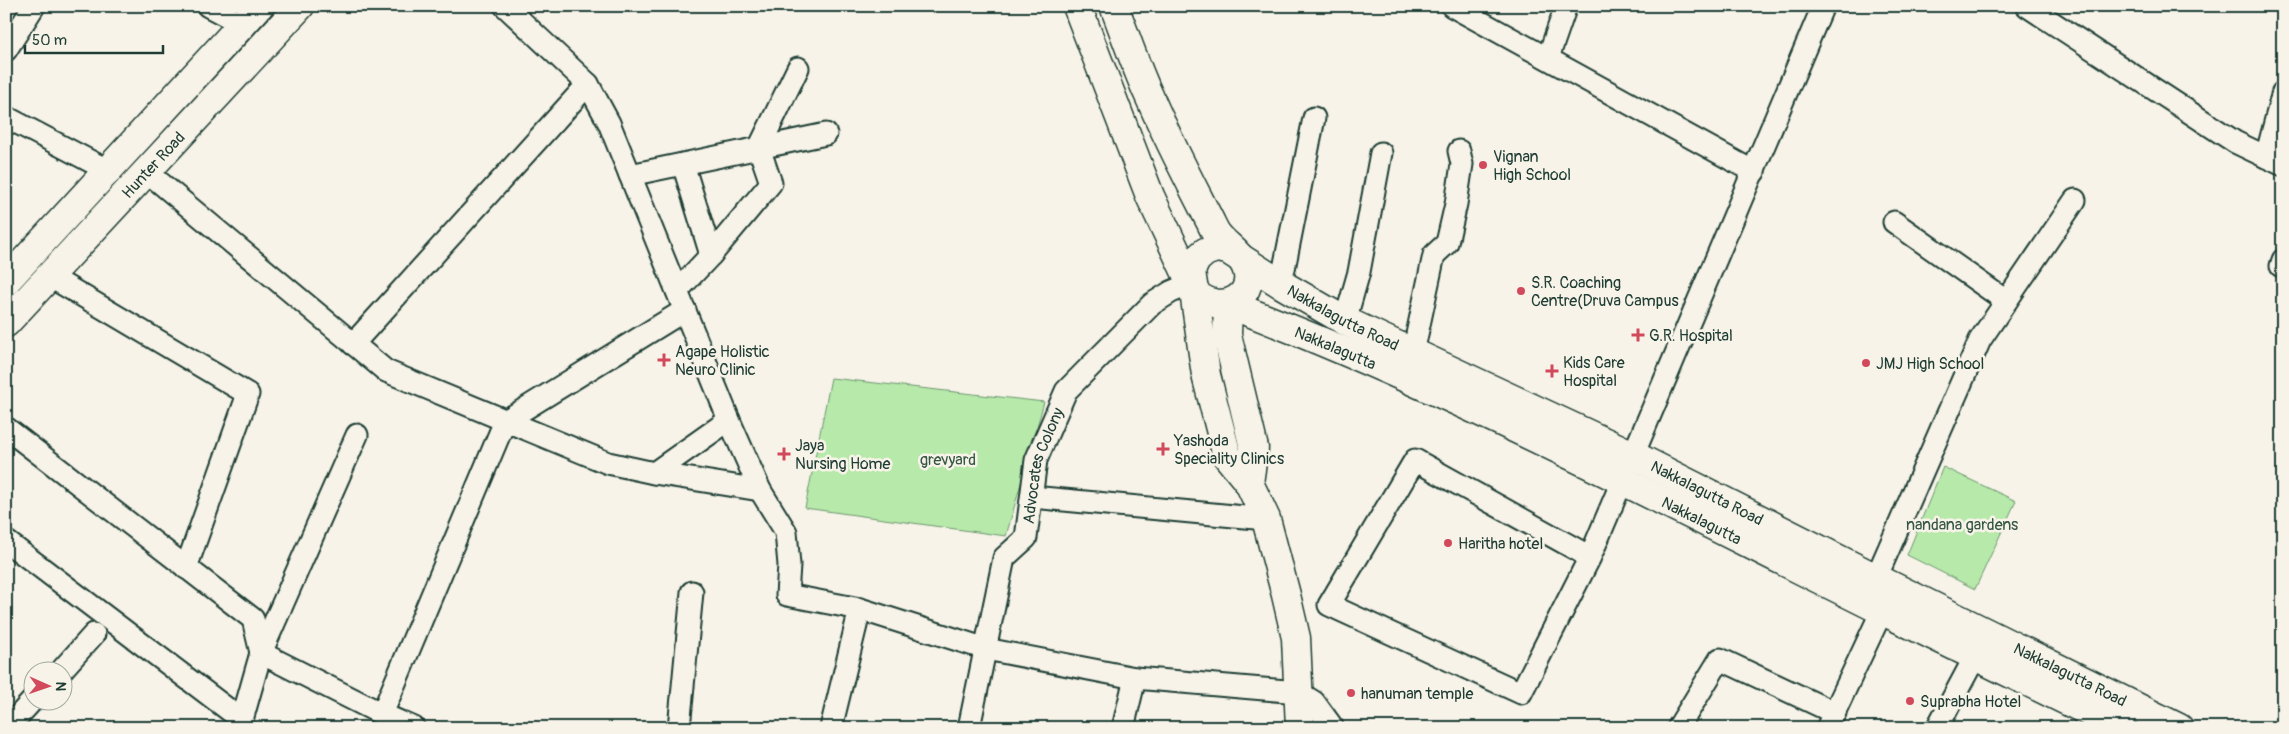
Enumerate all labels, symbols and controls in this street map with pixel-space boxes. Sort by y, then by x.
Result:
scale bar [25,22,162,54]
text: 50 m [32,31,67,50]
street label: Hunter Road [118,128,189,203]
place label: Vignan High School [1493,147,1571,185]
marker: Vignan High School [1477,159,1489,171]
place label: S.R. Coaching Centre(Druva Campus [1531,273,1679,311]
street label: Nakkalagutta Road [1284,280,1402,354]
marker: S.R. Coaching Centre(Druva Campus [1515,285,1527,297]
street label: Nakkalagutta [1292,321,1380,373]
place label: G.R. Hospital [1649,326,1733,346]
marker: G.R. Hospital [1631,328,1645,342]
place label: Agape Holistic Neuro Clinic [675,342,770,380]
marker: Agape Holistic Neuro Clinic [657,353,671,367]
place label: Kids Care Hospital [1563,353,1625,391]
place label: JMJ High School [1876,354,1984,374]
marker: JMJ High School [1860,357,1872,369]
marker: Kids Care Hospital [1545,364,1559,378]
street label: Advocates Colony [1019,405,1069,525]
place label: Yashoda Speciality Clinics [1173,431,1284,469]
place label: Jaya Nursing Home [795,436,890,474]
marker: Yashoda Speciality Clinics [1156,442,1170,456]
marker: Jaya Nursing Home [777,447,791,461]
park label: grevyard [920,450,976,470]
street label: Nakkalagutta Road [1648,456,1766,530]
street label: Nakkalagutta [1659,491,1745,547]
park label: nandana gardens [1906,515,2018,535]
place label: Haritha hotel [1458,534,1543,554]
marker: Haritha hotel [1442,537,1454,549]
street label: Nakkalagutta Road [2010,639,2130,711]
north arrow [22,662,72,712]
text: N [52,681,69,691]
place label: hanuman temple [1361,684,1474,704]
marker: hanuman temple [1345,687,1357,699]
place label: Suprabha Hotel [1920,692,2021,712]
marker: Suprabha Hotel [1904,695,1916,707]

